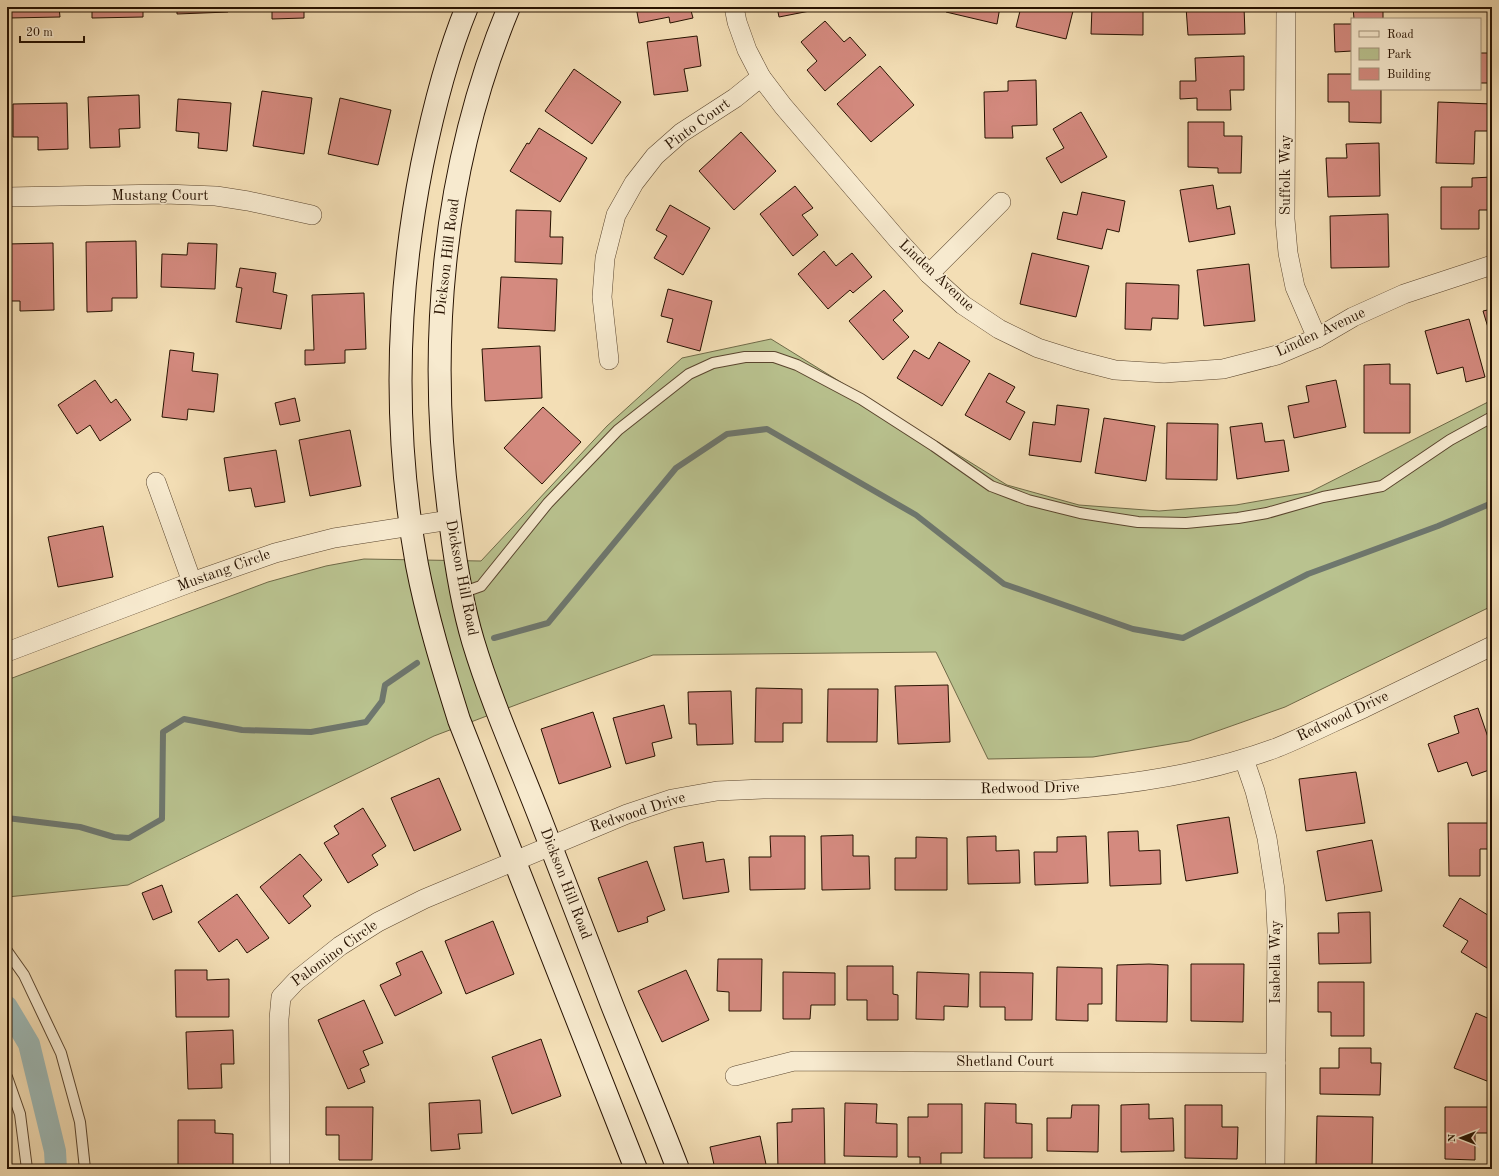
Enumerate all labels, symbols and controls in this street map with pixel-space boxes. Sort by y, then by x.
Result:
scale bar [20,18,84,44]
legend [1351,18,1481,90]
text: 20 m [26,27,53,39]
text: Road [1387,29,1414,41]
text: Park [1387,49,1412,61]
text: Building [1387,69,1431,81]
street label: Pinto Court [663,97,733,153]
street label: Suffolk Way [1279,135,1294,215]
street label: Mustang Court [111,189,209,204]
street label: Dickson Hill Road [433,197,463,316]
street label: Linden Avenue [895,237,977,315]
street label: Linden Avenue [1274,306,1368,360]
street label: Dickson Hill Road [442,519,480,637]
street label: Mustang Circle [175,547,273,595]
street label: Redwood Drive [1295,689,1391,745]
street label: Redwood Drive [980,781,1080,797]
street label: Redwood Drive [588,790,688,835]
street label: Dickson Hill Road [537,826,593,942]
street label: Palomino Circle [289,918,381,990]
street label: Isabella Way [1269,920,1284,1004]
street label: Shetland Court [956,1055,1054,1070]
north arrow [1441,1118,1481,1158]
text: N [1447,1133,1458,1142]

